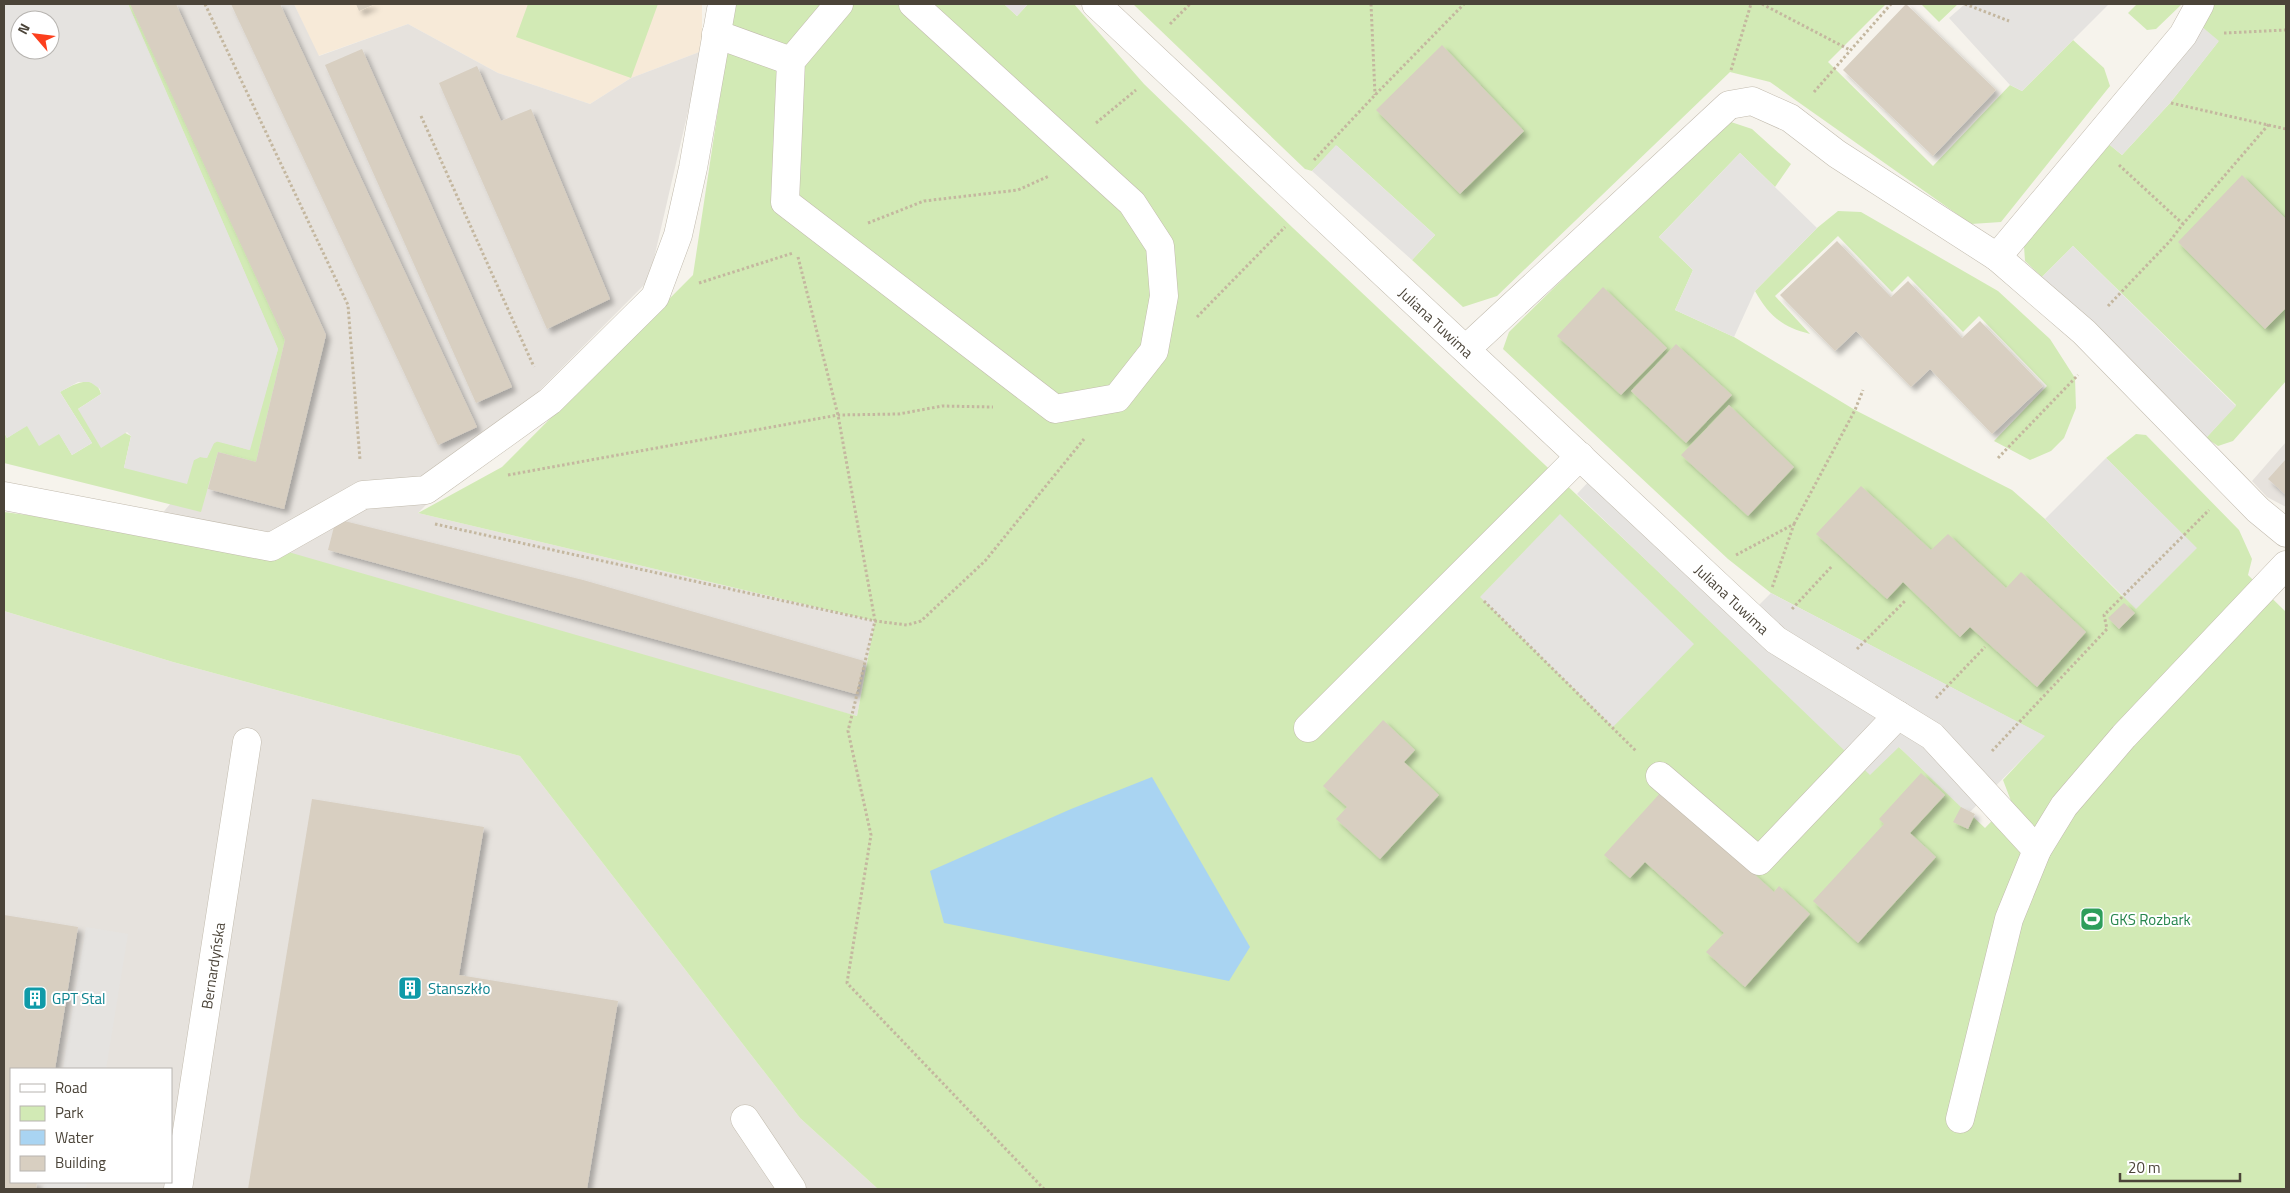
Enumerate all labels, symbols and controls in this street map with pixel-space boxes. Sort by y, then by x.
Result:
north arrow [10,10,60,60]
text: N [12,19,35,38]
street label: Juliana Tuwima [1394,282,1479,363]
street label: Juliana Tuwima [1690,558,1775,640]
sports icon: GKS Rozbark [2079,906,2105,932]
place label: GKS Rozbark [2110,908,2191,931]
street label: Bernardyńska [194,920,231,1011]
building icon: Stanszkło [397,975,423,1001]
place label: Stanszkło [428,977,490,1000]
building icon: GPT Stal [22,985,48,1011]
place label: GPT Stal [52,987,106,1010]
legend [10,1068,172,1183]
text: Road [55,1076,87,1099]
text: Park [55,1101,84,1124]
text: Water [55,1126,94,1149]
scale bar [2120,1150,2240,1182]
text: Building [55,1151,106,1174]
text: 20 m [2128,1156,2161,1179]

